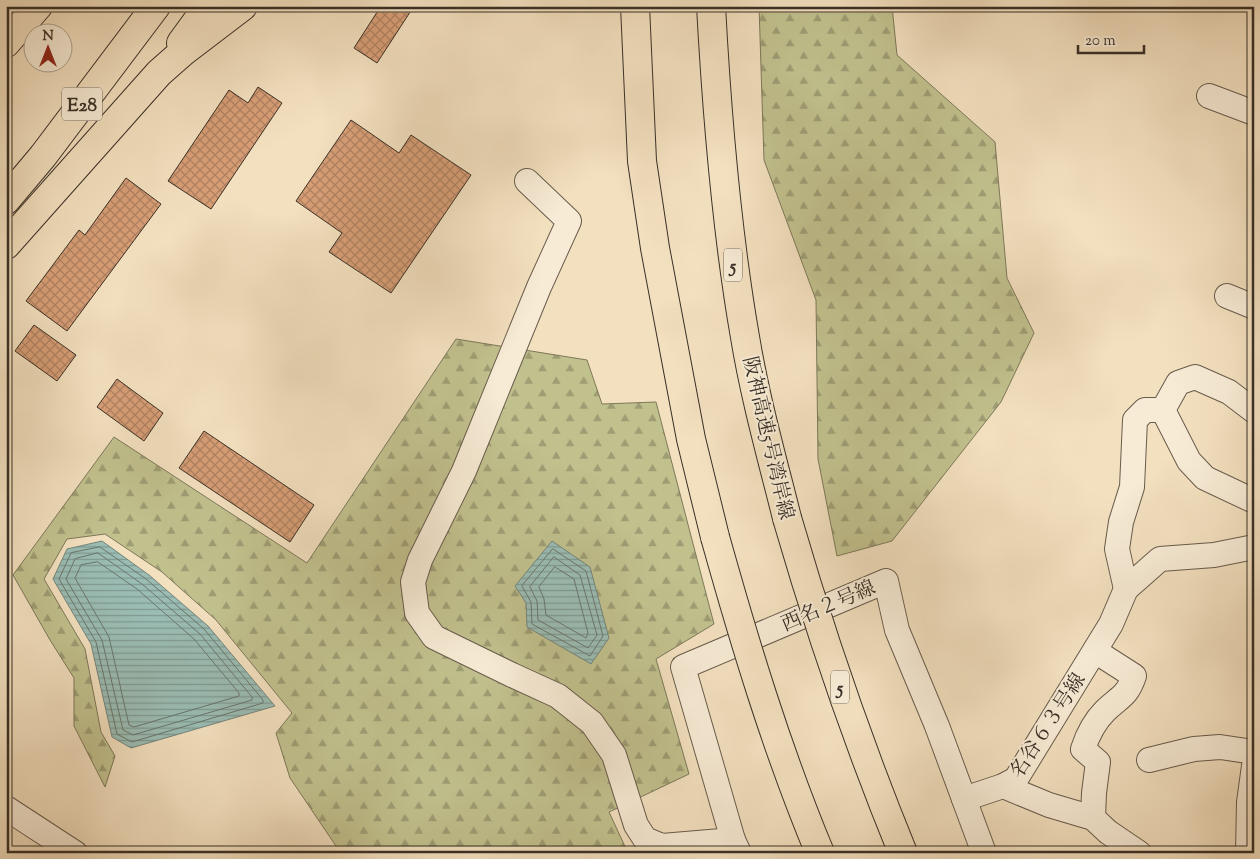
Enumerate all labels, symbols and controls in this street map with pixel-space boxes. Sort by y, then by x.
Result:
north arrow [22,22,72,72]
scale bar [1078,22,1144,54]
text: N [42,27,54,47]
text: 20 m [1085,31,1116,52]
road number: E28 [62,88,102,120]
road number: 5 [724,248,742,282]
street label: 阪神高速5号湾岸線 [734,354,799,523]
street label: 西名２号線 [777,574,881,640]
street label: 名谷６３号線 [1004,668,1094,785]
road number: 5 [831,670,849,704]

